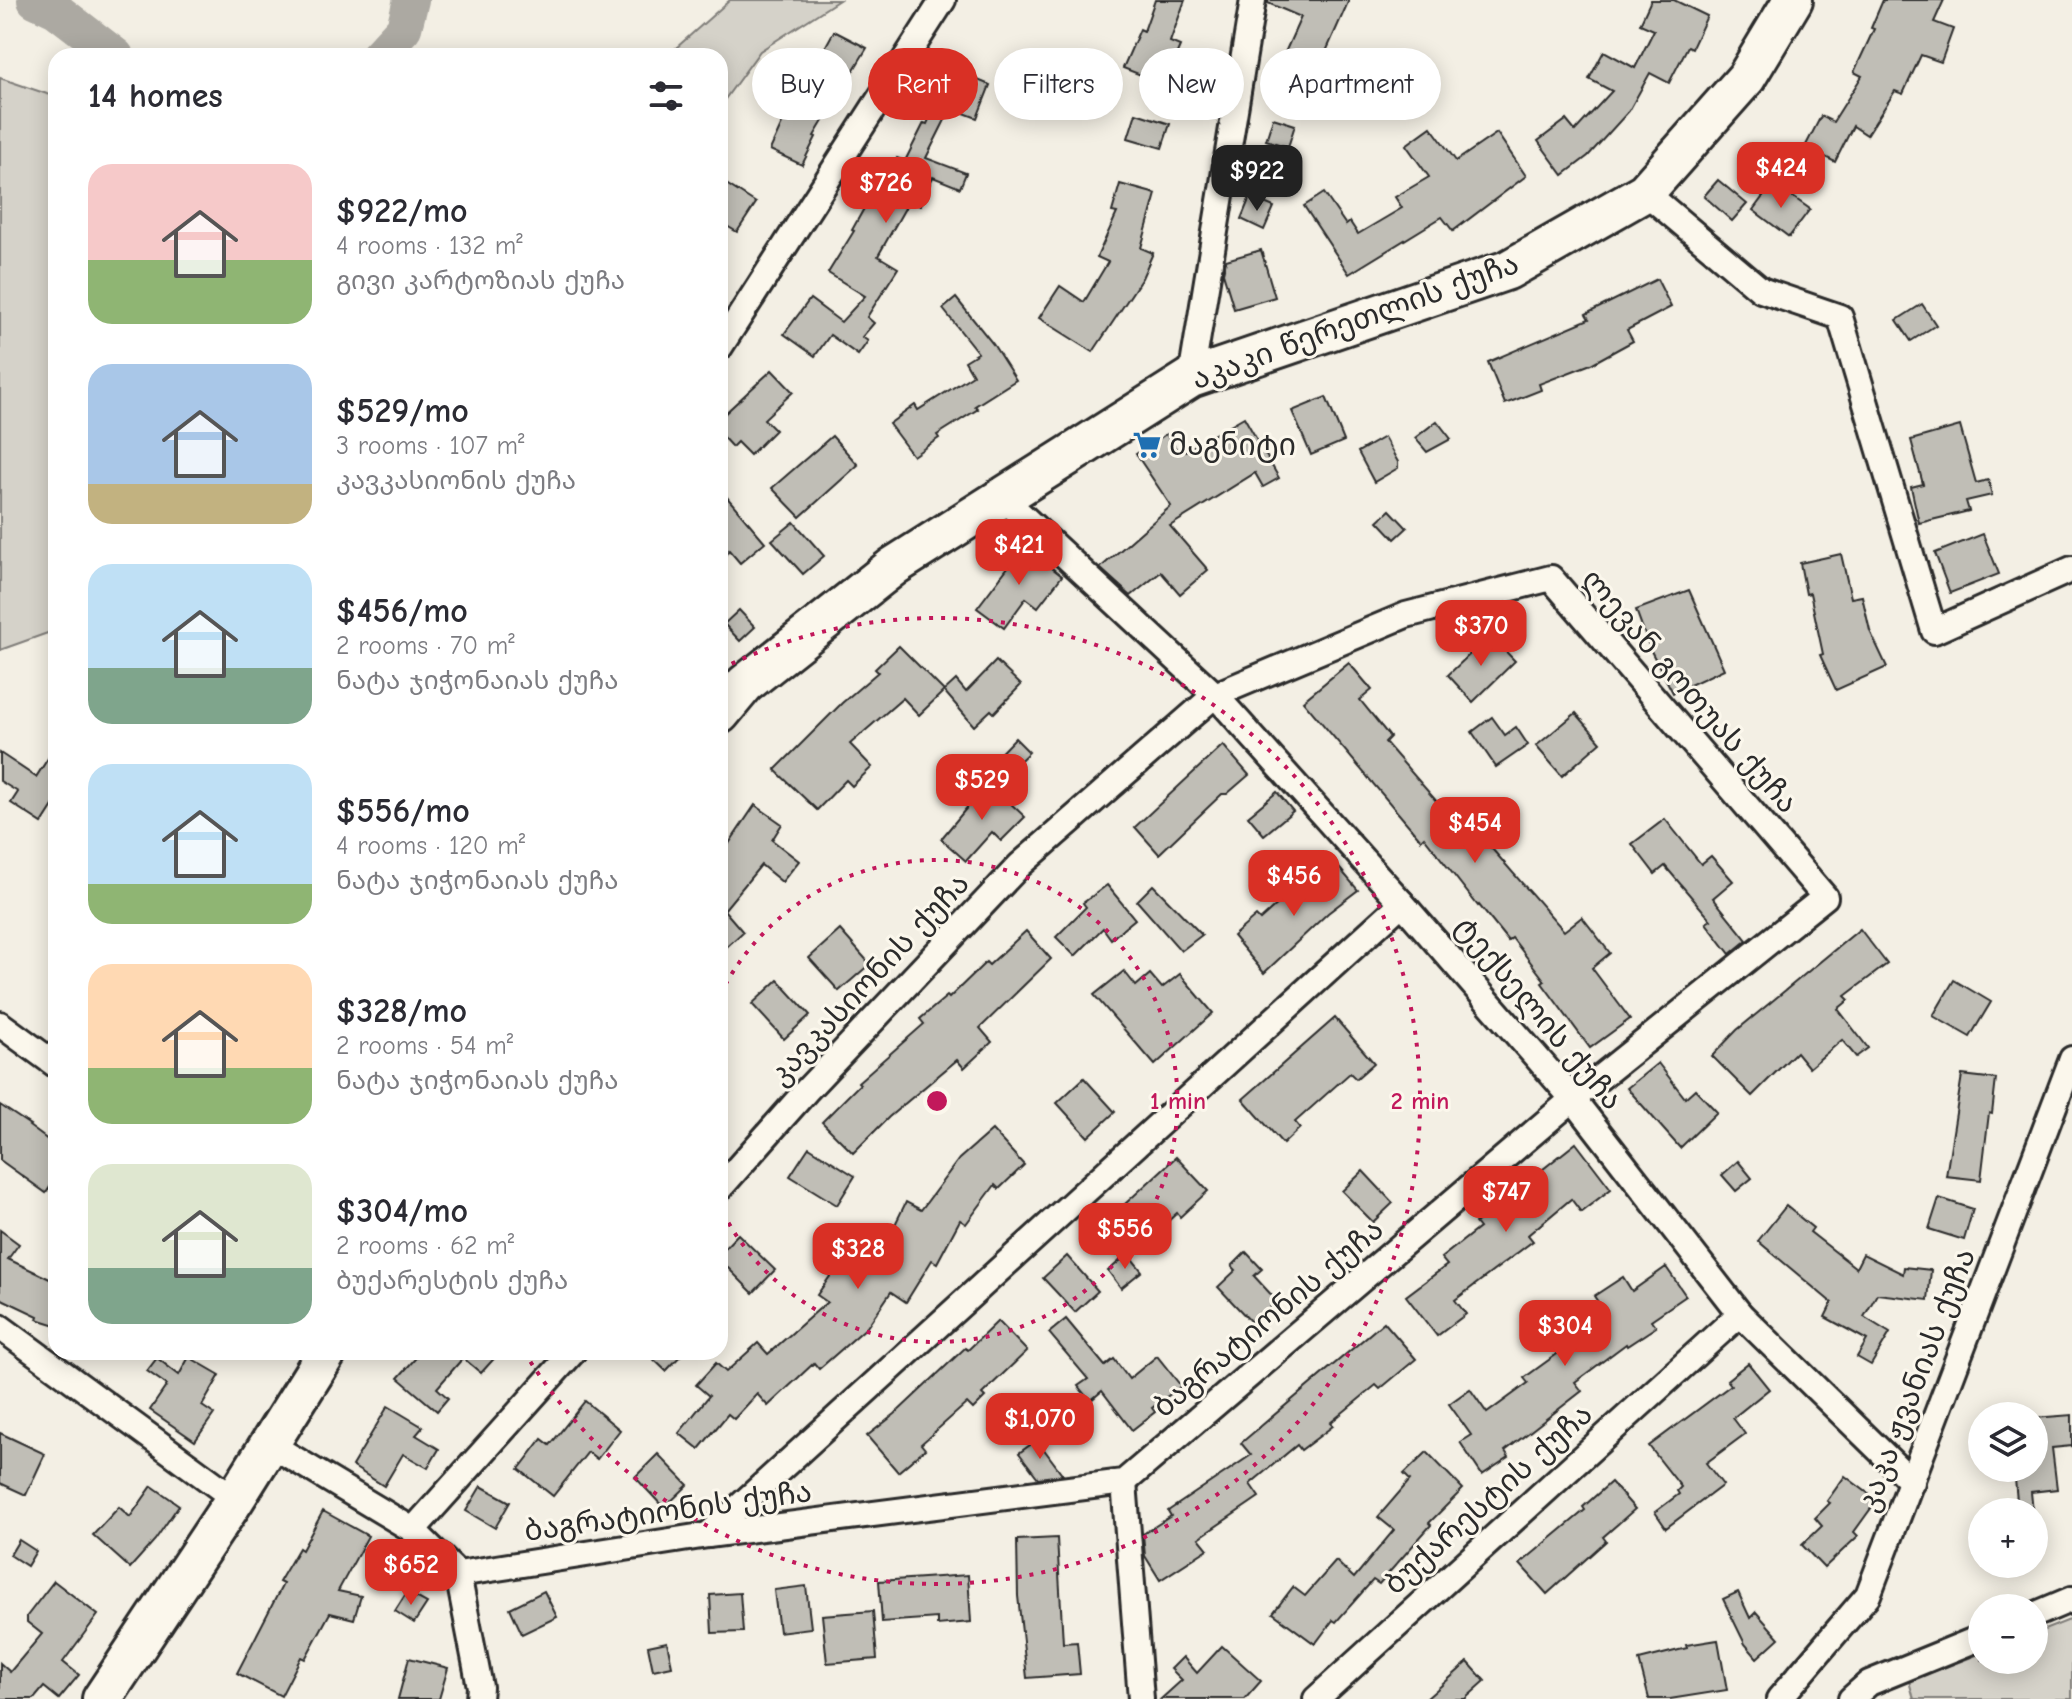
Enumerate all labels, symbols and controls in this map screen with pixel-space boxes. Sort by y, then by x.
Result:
chip: Buy [752,48,852,120]
chip: Rent [868,48,978,120]
chip: Filters [994,48,1123,120]
chip: New [1139,48,1244,120]
chip: Apartment [1260,48,1441,120]
icon: filters [644,74,688,118]
text: 14 homes [88,76,223,116]
pin: $424 [1734,142,1828,210]
pin: $922 [1210,145,1304,213]
text: $424 [1755,153,1807,183]
text: $922 [1229,156,1285,186]
pin: $726 [839,157,933,225]
text: $726 [859,168,913,198]
text: $922/mo [336,191,468,231]
icon: home [152,196,248,292]
text: 4 rooms · 132 m² [336,231,523,261]
street label: აკაკი წერეთლის ქუჩა [1187,246,1523,397]
text: გივი კარტოზიას ქუჩა [336,266,625,296]
text: $529/mo [336,391,469,431]
icon: home [152,396,248,492]
place label: მაგნიტი [1169,428,1296,463]
supermarket icon: მაგნიტი [1132,430,1162,460]
text: 3 rooms · 107 m² [336,431,525,461]
text: კავკასიონის ქუჩა [336,466,576,496]
pin: $421 [972,519,1066,587]
text: $421 [993,530,1045,560]
street label: ლევან გოთუას ქუჩა [1574,562,1805,820]
text: $456/mo [336,591,468,631]
icon: home [152,596,248,692]
pin: $370 [1434,600,1528,668]
text: $370 [1453,611,1509,641]
text: 2 rooms · 70 m² [336,631,515,661]
text: ნატა ჯიჭონაიას ქუჩა [336,666,619,696]
pin: $529 [935,754,1029,822]
text: $529 [954,765,1010,795]
text: $556/mo [336,791,470,831]
icon: home [152,796,248,892]
pin: $454 [1428,797,1522,865]
text: $454 [1448,808,1502,838]
text: 4 rooms · 120 m² [336,831,525,861]
pin: $456 [1247,850,1341,918]
text: $456 [1266,861,1322,891]
text: ნატა ჯიჭონაიას ქუჩა [336,866,619,896]
street label: კავკასიონის ქუჩა [762,866,977,1093]
street label: ტექსელის ქუჩა [1448,910,1630,1117]
text: $328/mo [336,991,467,1031]
icon: home [152,996,248,1092]
text: 2 rooms · 54 m² [336,1031,513,1061]
text: ნატა ჯიჭონაიას ქუჩა [336,1066,619,1096]
centre of rings [923,1087,951,1115]
text: 1 min [1150,1087,1206,1115]
text: 2 min [1391,1087,1449,1115]
pin: $747 [1459,1166,1553,1234]
text: $747 [1481,1177,1531,1207]
text: $304/mo [336,1191,468,1231]
icon: home [152,1196,248,1292]
pin: $556 [1078,1203,1172,1271]
street label: ბაგრატიონის ქუჩა [1146,1212,1391,1425]
text: $556 [1097,1214,1153,1244]
pin: $328 [811,1223,905,1291]
text: 2 rooms · 62 m² [336,1231,514,1261]
text: $328 [831,1234,885,1264]
street label: კაკა ჟვანიას ქუჩა [1850,1244,1983,1517]
text: ბუქარესტის ქუჩა [336,1266,568,1296]
pin: $304 [1518,1300,1612,1368]
text: $304 [1537,1311,1593,1341]
pin: $1,070 [975,1393,1105,1461]
street label: ბუქარესტის ქუჩა [1377,1397,1600,1602]
map controls [1968,1402,2048,1674]
button: layers [1968,1402,2048,1482]
text: $1,070 [1004,1404,1076,1434]
street label: ბაგრატიონის ქუჩა [522,1474,814,1549]
button: + [1968,1498,2048,1578]
pin: $652 [364,1539,458,1607]
text: $652 [383,1550,439,1580]
button: − [1968,1594,2048,1674]

